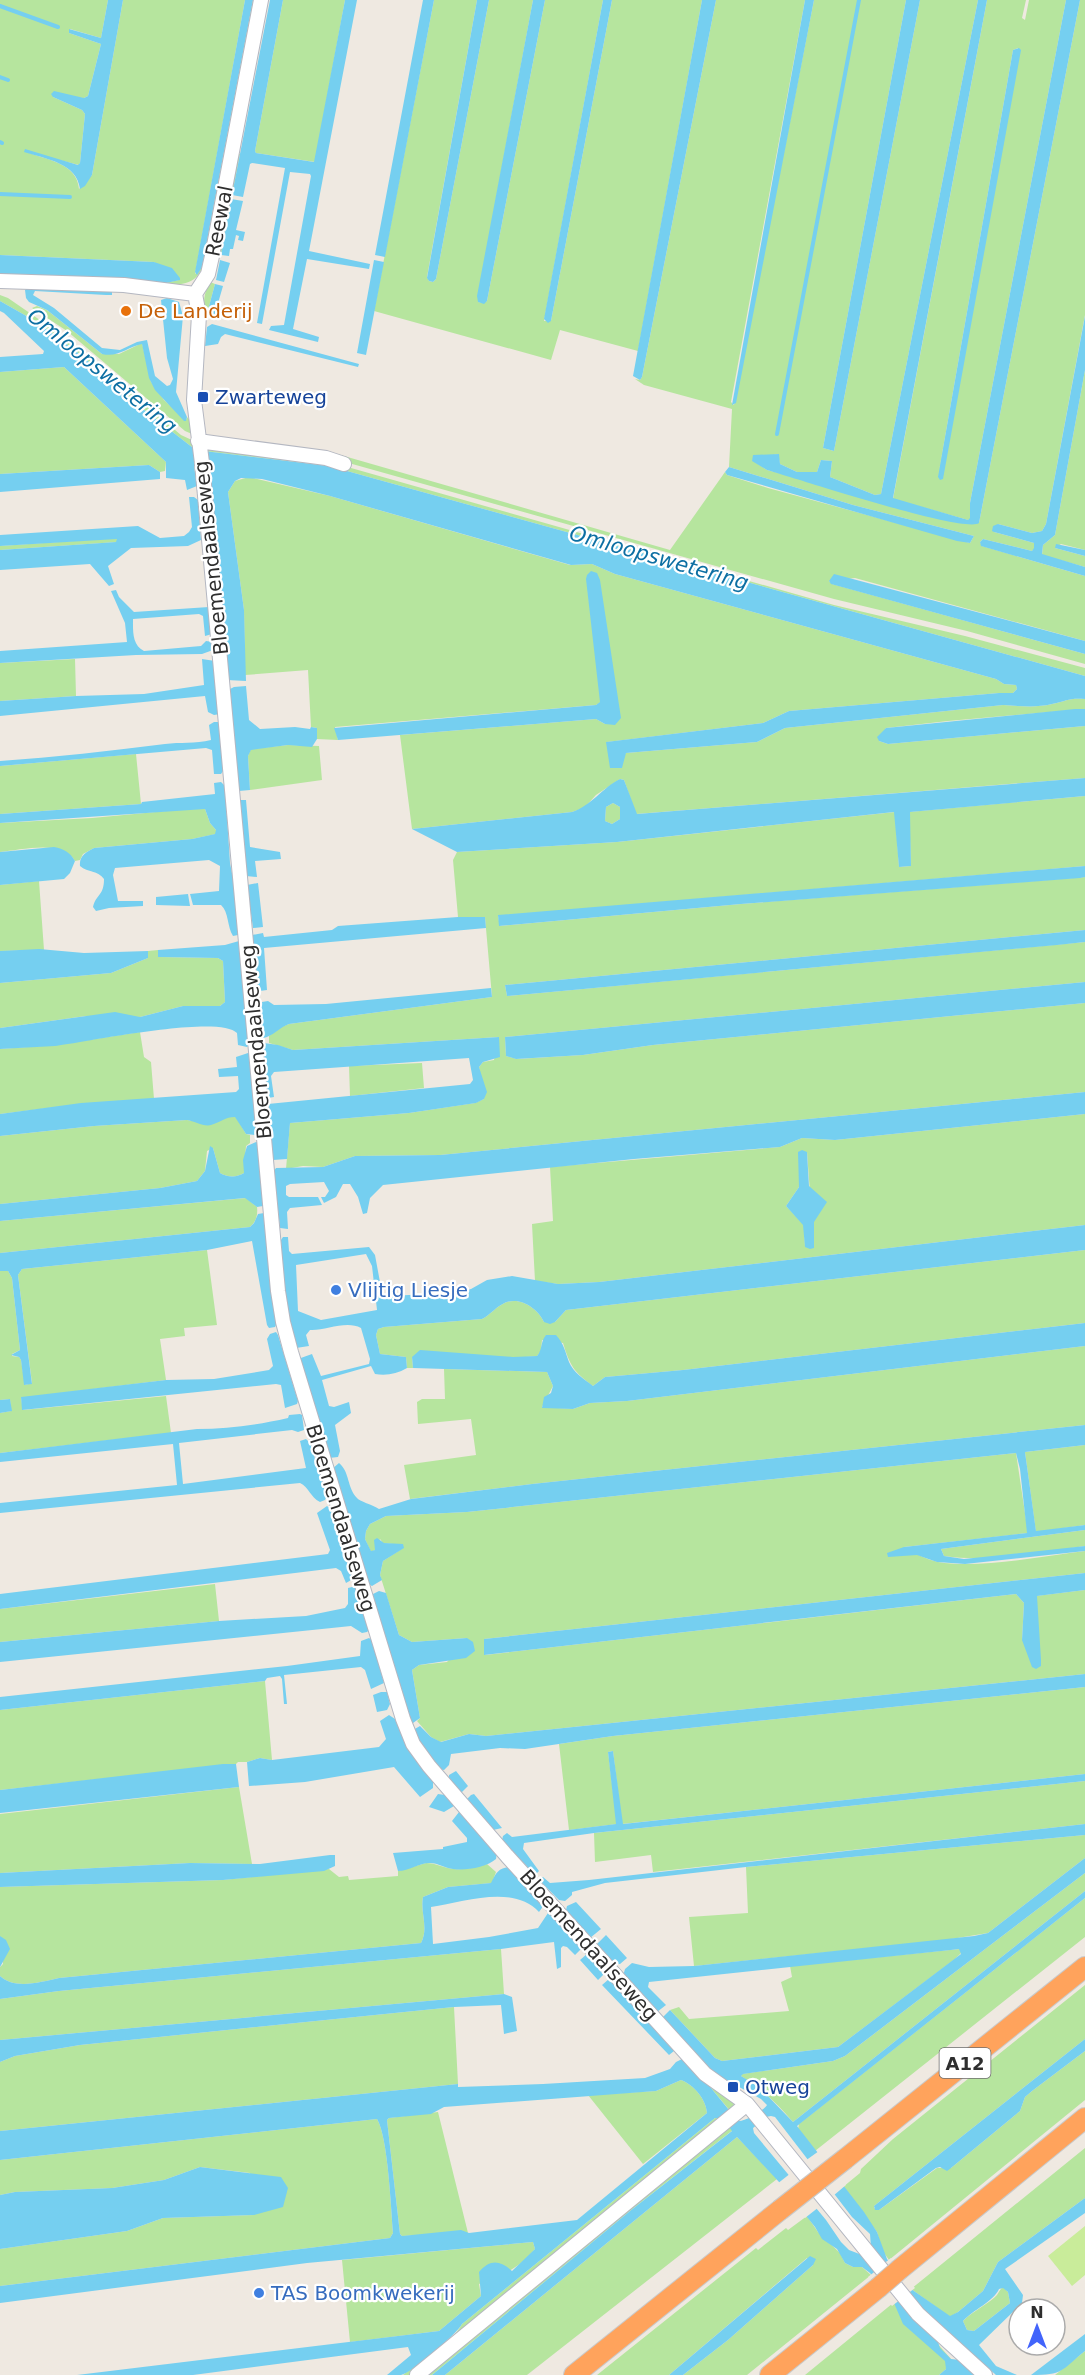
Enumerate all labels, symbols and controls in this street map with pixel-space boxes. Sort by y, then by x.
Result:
street label: Reewal [200,183,238,259]
place label: De Landerij [138,299,252,323]
water label: Omloopswetering [23,303,181,439]
marker: De Landerij [119,304,133,318]
place label: Zwarteweg [215,385,327,409]
marker: Zwarteweg [196,390,210,404]
street label: Bloemendaalseweg [189,460,233,656]
water label: Omloopswetering [567,521,751,595]
street label: Bloemendaalseweg [236,944,276,1140]
place label: Vlijtig Liesje [348,1278,468,1302]
marker: Vlijtig Liesje [329,1283,343,1297]
street label: Bloemendaalseweg [301,1421,381,1615]
street label: Bloemendaalseweg [515,1864,663,2026]
road number: A12 [940,2048,990,2078]
place label: Otweg [745,2075,810,2099]
marker: Otweg [726,2080,740,2094]
place label: TAS Boomkwekerij [270,2281,455,2305]
marker: TAS Boomkwekerij [252,2286,266,2300]
north arrow [1007,2297,1067,2357]
text: N [1030,2303,1044,2322]

